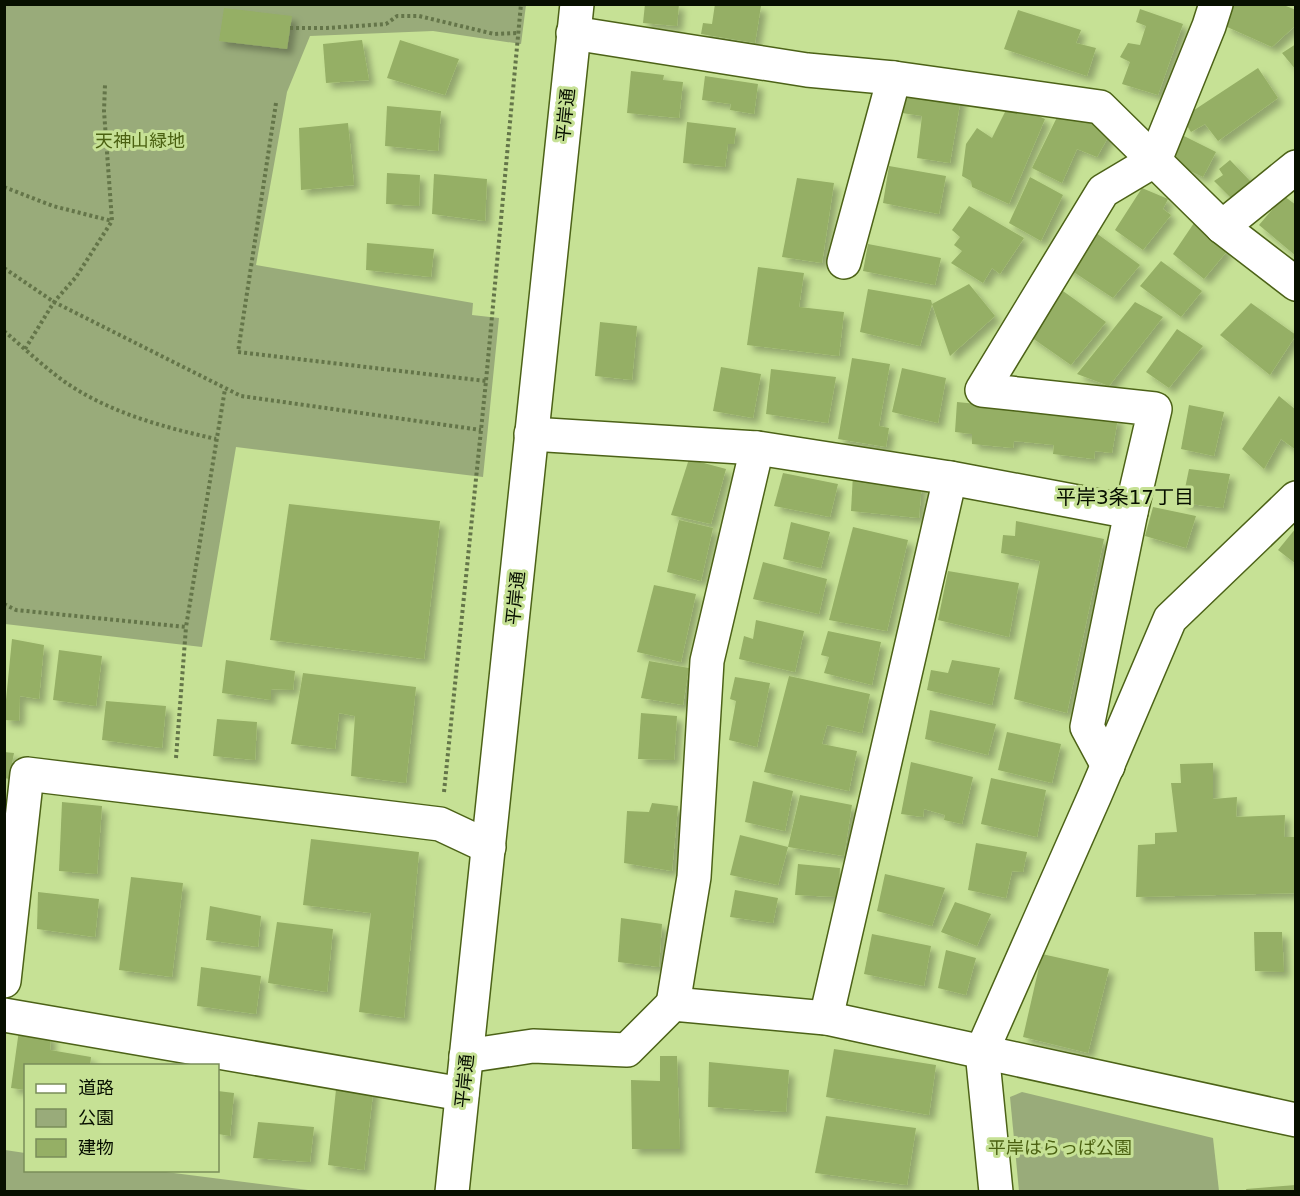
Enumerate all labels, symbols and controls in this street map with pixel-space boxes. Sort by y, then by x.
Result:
street label: 平岸通 [552,87,578,143]
park label: 天神山緑地 [95,130,185,151]
district label: 平岸3条17丁目 [1056,485,1194,509]
street label: 平岸通 [502,570,528,626]
street label: 平岸通 [451,1053,477,1109]
legend [24,1064,219,1172]
text: 道路 [78,1077,114,1098]
text: 公園 [78,1107,114,1128]
text: 建物 [78,1137,114,1158]
park label: 平岸はらっぱ公園 [988,1137,1132,1158]

